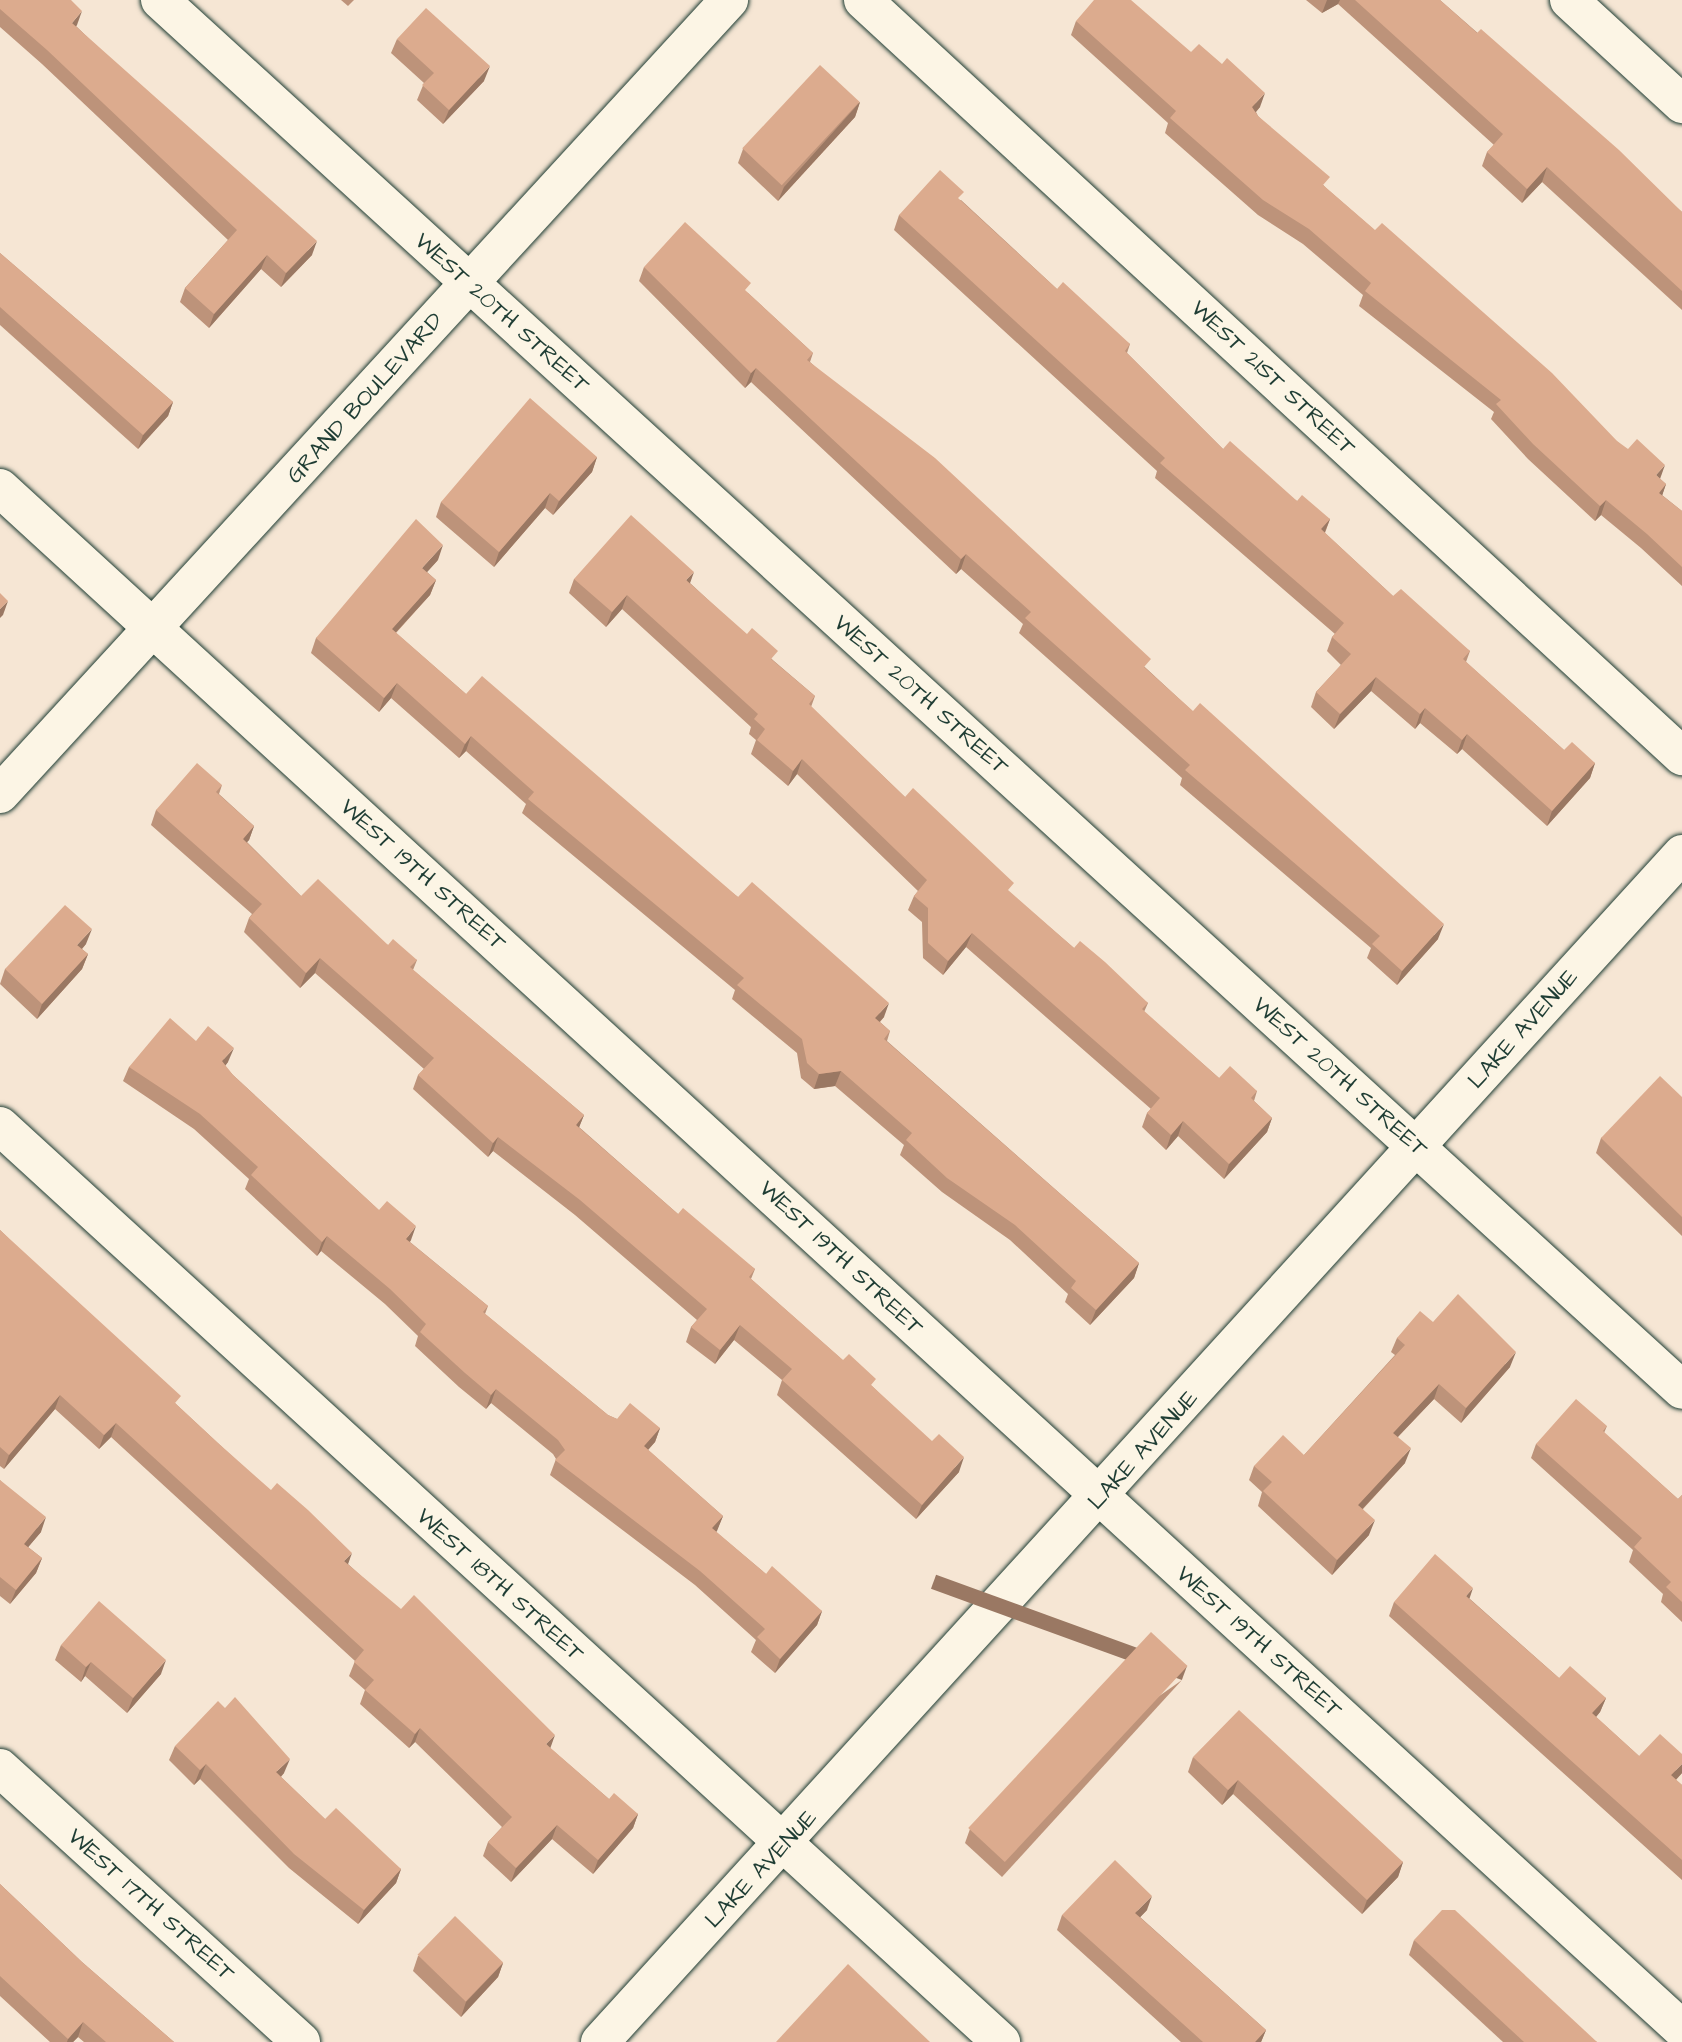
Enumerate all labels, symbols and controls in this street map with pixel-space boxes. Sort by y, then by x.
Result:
street label: WEST 20TH STREET [409,227,595,399]
street label: WEST 21ST STREET [1185,295,1361,461]
street label: GRAND BOULEVARD [281,307,449,489]
street label: WEST 20TH STREET [828,609,1014,781]
street label: WEST 19TH STREET [334,793,512,957]
street label: LAKE AVENUE [1462,964,1584,1094]
street label: WEST 20TH STREET [1247,991,1433,1163]
street label: WEST 19TH STREET [753,1175,929,1341]
street label: LAKE AVENUE [1082,1385,1204,1515]
street label: WEST 18TH STREET [411,1502,589,1668]
street label: WEST 19TH STREET [1170,1560,1348,1724]
street label: LAKE AVENUE [699,1804,823,1934]
street label: WEST 17TH STREET [62,1823,240,1987]

